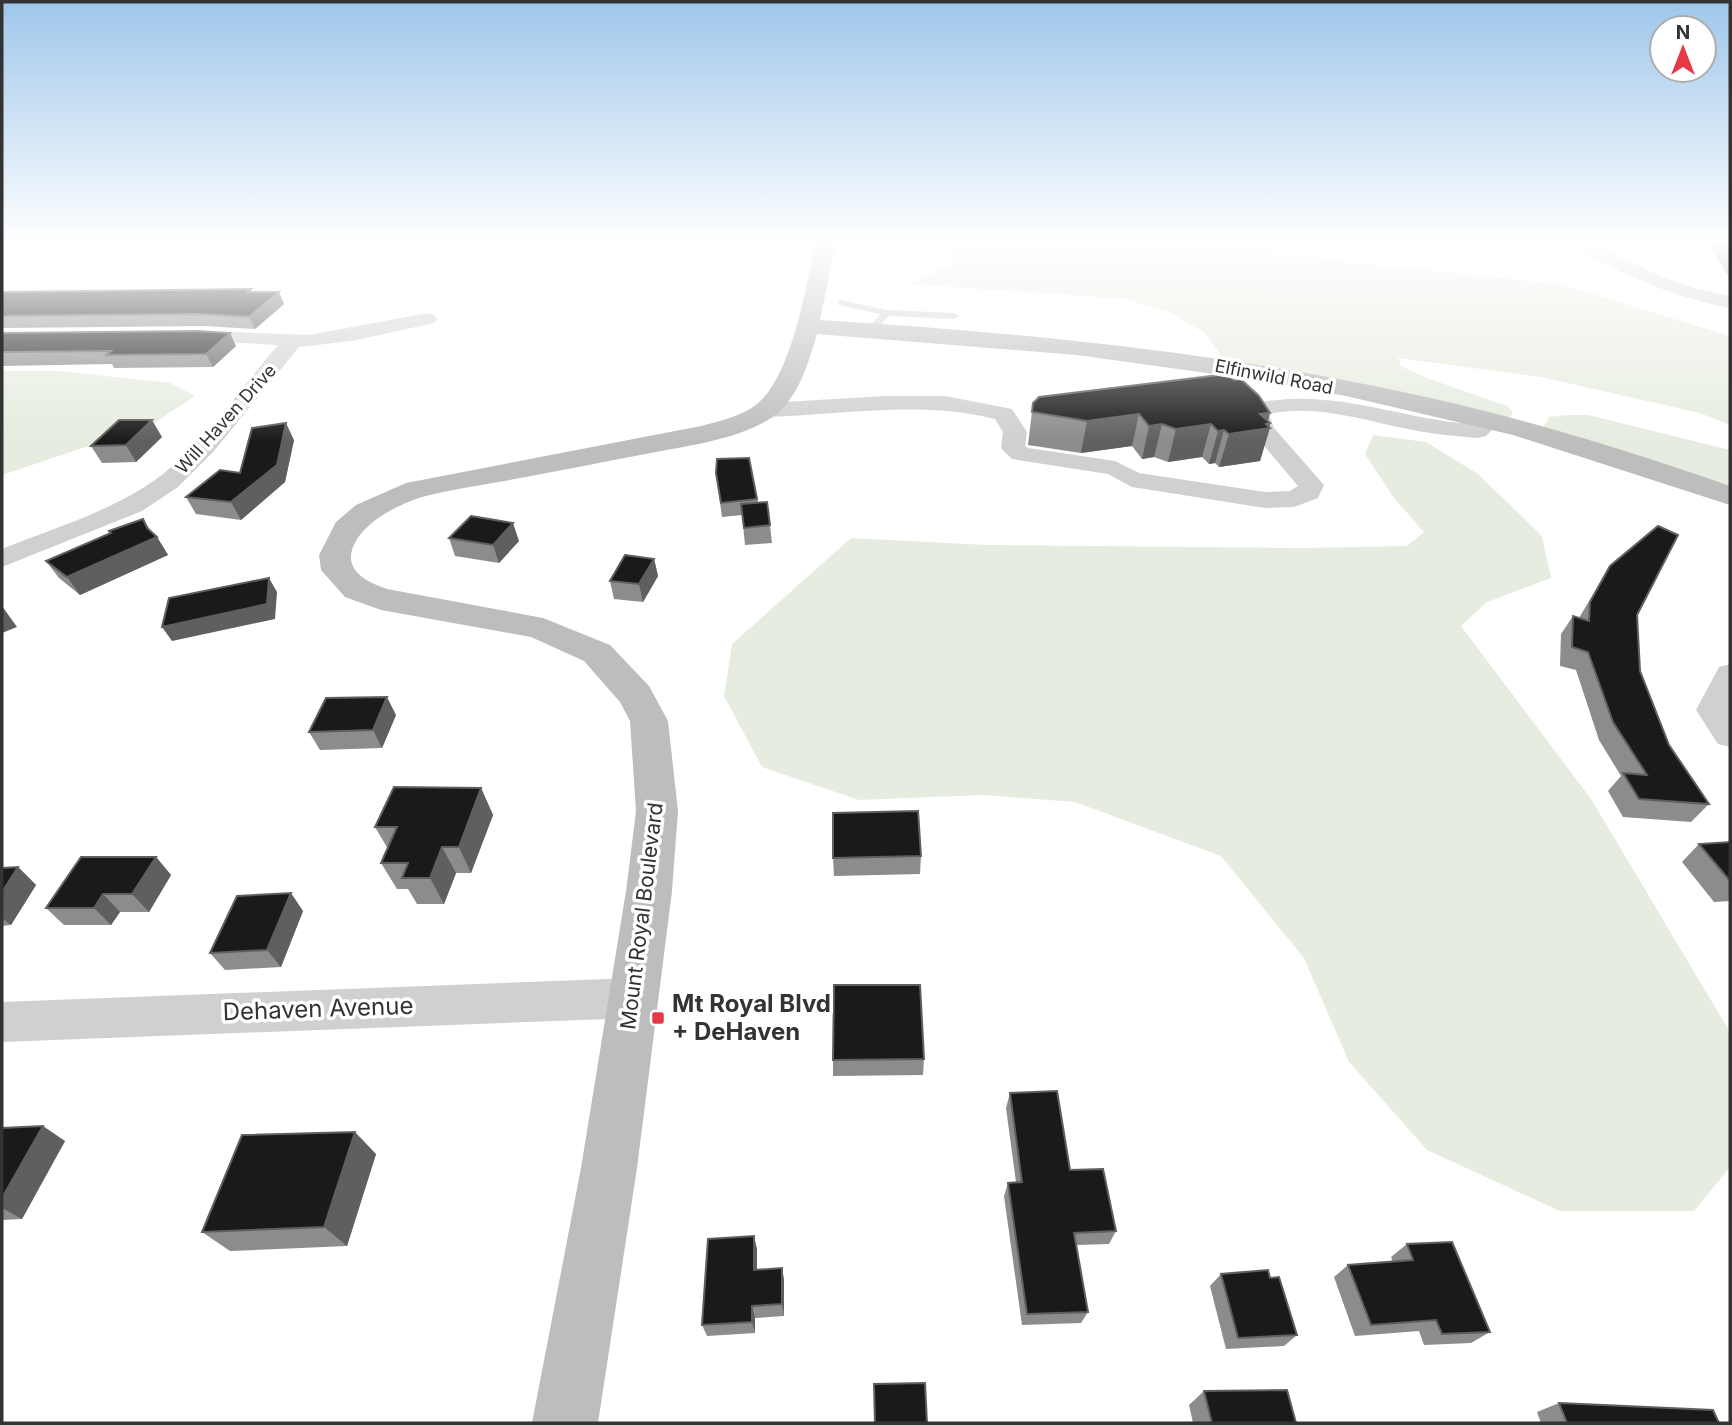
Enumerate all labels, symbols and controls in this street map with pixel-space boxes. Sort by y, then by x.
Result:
north arrow [1648,14,1718,84]
text: N [1676,21,1690,44]
street label: Elfinwild Road [1213,355,1335,398]
street label: Will Haven Drive [171,360,280,478]
street label: Mount Royal Boulevard [615,801,668,1031]
place label: Mt Royal Blvd + DeHaven [672,989,831,1046]
street label: Dehaven Avenue [222,991,414,1026]
marker: Mt Royal Blvd + DeHaven [650,1010,666,1026]

